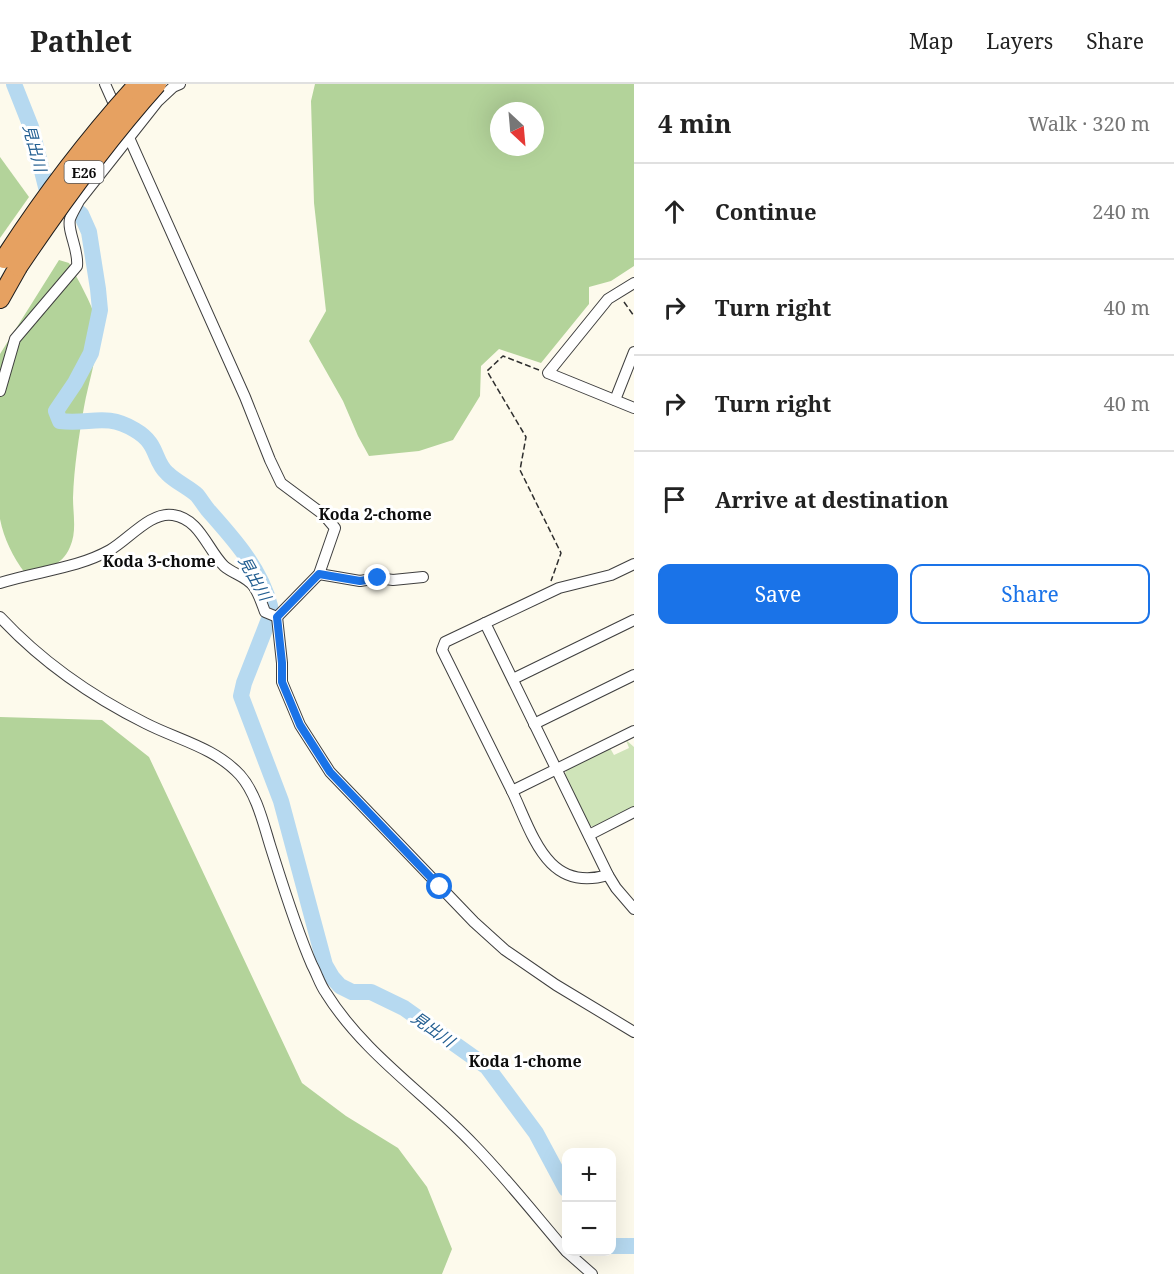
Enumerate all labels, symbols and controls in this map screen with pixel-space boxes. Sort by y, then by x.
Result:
text: Pathlet [30,22,132,60]
text: Map [909,27,953,55]
text: Layers [986,27,1053,55]
text: Share [1086,27,1144,55]
north arrow [490,102,544,156]
text: 4 min [658,105,732,141]
text: Walk · 320 m [1028,110,1150,137]
water label: 見出川 [18,122,52,176]
road number: E26 [64,161,104,183]
icon: ahead [658,195,691,228]
text: Continue [715,196,817,226]
text: 240 m [1092,198,1150,225]
icon: right [658,291,691,324]
text: Turn right [715,292,831,322]
text: 40 m [1104,294,1150,321]
icon: right [658,387,691,420]
text: Turn right [715,388,831,418]
text: 40 m [1104,390,1150,417]
icon: arrive [658,483,691,516]
text: Arrive at destination [715,484,949,514]
district label: Koda 2-chome [318,503,432,525]
district label: Koda 3-chome [102,550,216,572]
water label: 見出川 [234,552,277,606]
route end [364,564,390,590]
button: Save [658,564,898,624]
button: Share [910,564,1150,624]
route start [426,873,452,899]
water label: 見出川 [407,1006,461,1053]
district label: Koda 1-chome [468,1050,582,1072]
map controls [562,1148,616,1256]
button: + [562,1148,616,1202]
button: − [562,1202,616,1256]

